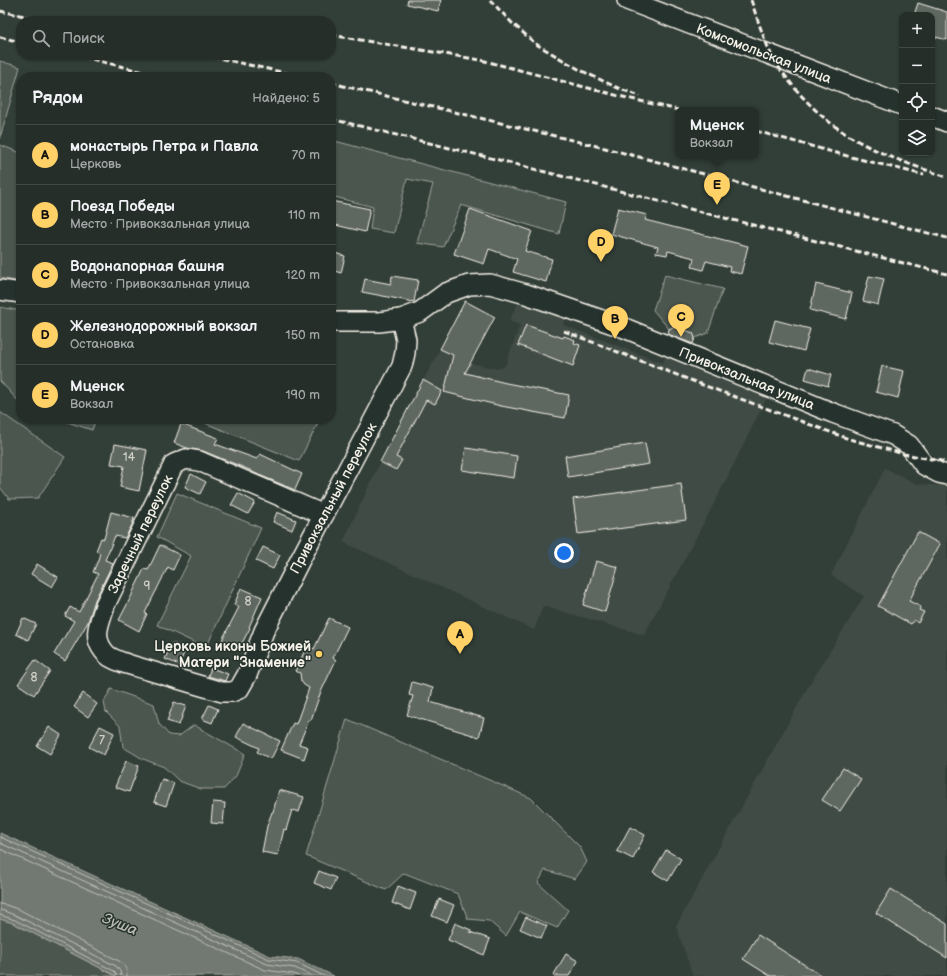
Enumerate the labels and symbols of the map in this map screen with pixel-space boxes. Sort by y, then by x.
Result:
street label: Комсомольская улица [694,20,835,87]
pin: E [704,172,730,205]
pin: D [588,229,614,262]
pin: C [668,304,694,337]
pin: B [602,306,628,339]
street label: Привокзальная улица [677,343,818,414]
street label: Привокзальный переулок [286,419,381,577]
house number: 14 [123,450,136,465]
street label: Заречный переулок [104,472,177,596]
your location [554,543,574,563]
house number: 9 [144,579,151,594]
house number: 8 [245,594,252,609]
pin: A [447,621,473,654]
place label: Церковь иконы Божией Матери "Знамение" [154,638,311,671]
marker: Церковь иконы Божией Матери "Знамение" [314,649,324,659]
house number: 8 [31,670,38,685]
house number: 7 [99,733,105,748]
water label: Зуша [99,909,140,940]

